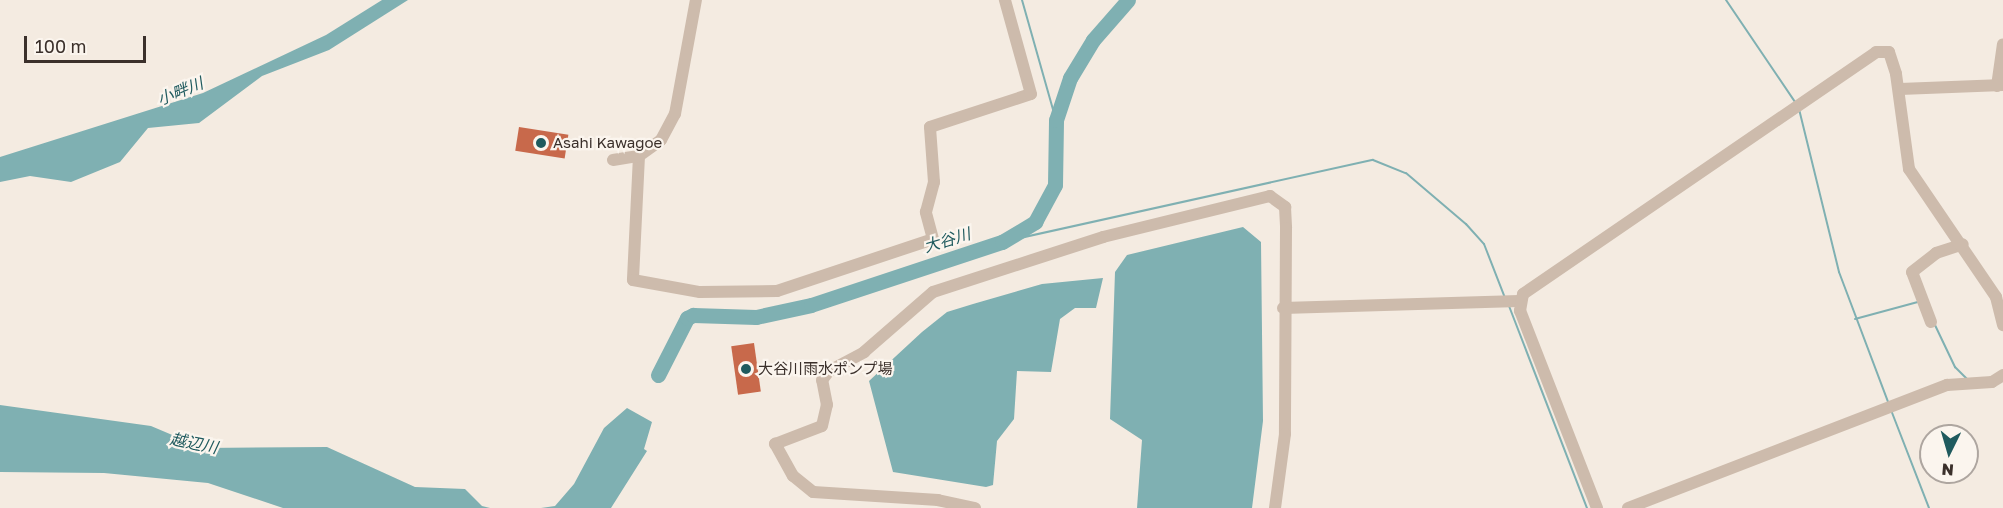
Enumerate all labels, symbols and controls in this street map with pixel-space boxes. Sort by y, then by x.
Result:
scale bar [27,24,148,62]
text: 100 m [35,35,86,57]
water label: 小畔川 [154,73,206,109]
place label: Asahi Kawagoe [553,134,662,152]
marker: Asahi Kawagoe [534,136,548,150]
water label: 大谷川 [921,224,973,256]
place label: 大谷川雨水ポンプ場 [758,360,893,378]
marker: 大谷川雨水ポンプ場 [739,362,753,376]
north arrow [1919,424,1979,484]
water label: 越辺川 [169,429,219,457]
text: N [1941,459,1955,480]

